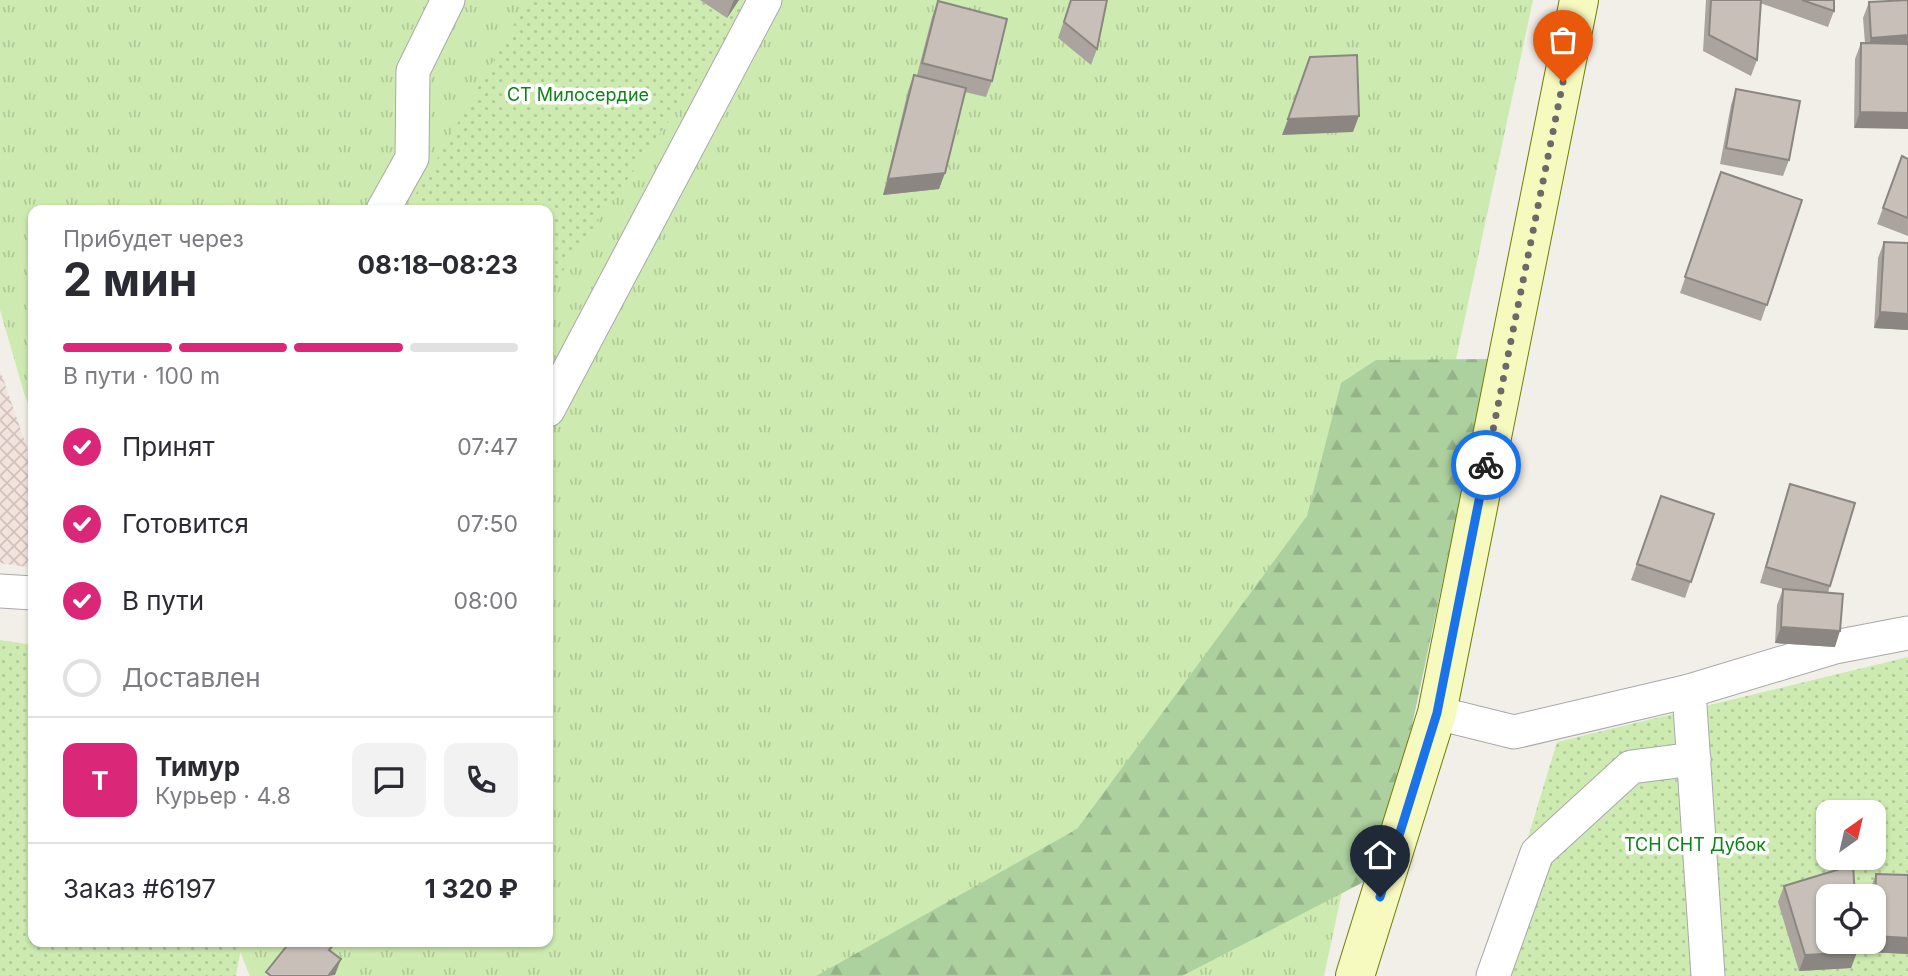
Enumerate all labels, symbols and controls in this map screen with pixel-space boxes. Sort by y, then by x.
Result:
pin [1533,10,1593,82]
icon: bag [1544,21,1582,59]
park label: СТ Милосердие [507,84,649,105]
text: Прибудет через [63,225,244,253]
text: 08:18–08:23 [357,249,518,280]
text: 2 мин [63,251,198,307]
text: В пути · 100 m [63,362,220,390]
icon: check [63,428,101,466]
courier [1451,430,1521,500]
text: Принят [122,431,215,462]
text: 07:47 [457,433,518,461]
icon: bike [1467,446,1505,484]
icon: check [63,505,101,543]
text: Готовится [122,508,249,539]
text: 07:50 [457,510,518,538]
icon: check [63,582,101,620]
text: В пути [122,585,204,616]
text: 08:00 [454,587,518,615]
text: Доставлен [122,662,261,693]
button: chat [352,743,426,817]
button: phone [444,743,518,817]
text: Тимур [155,751,240,782]
text: Т [91,765,109,796]
text: Курьер · 4.8 [155,782,291,810]
north arrow [1816,800,1886,870]
map controls [1816,800,1886,954]
pin [1350,825,1410,897]
park label: ТСН СНТ Дубок [1624,834,1766,855]
icon: home [1361,836,1399,874]
text: Заказ #6197 [63,873,216,904]
text: 1 320 ₽ [424,873,518,904]
button: locate [1816,884,1886,954]

